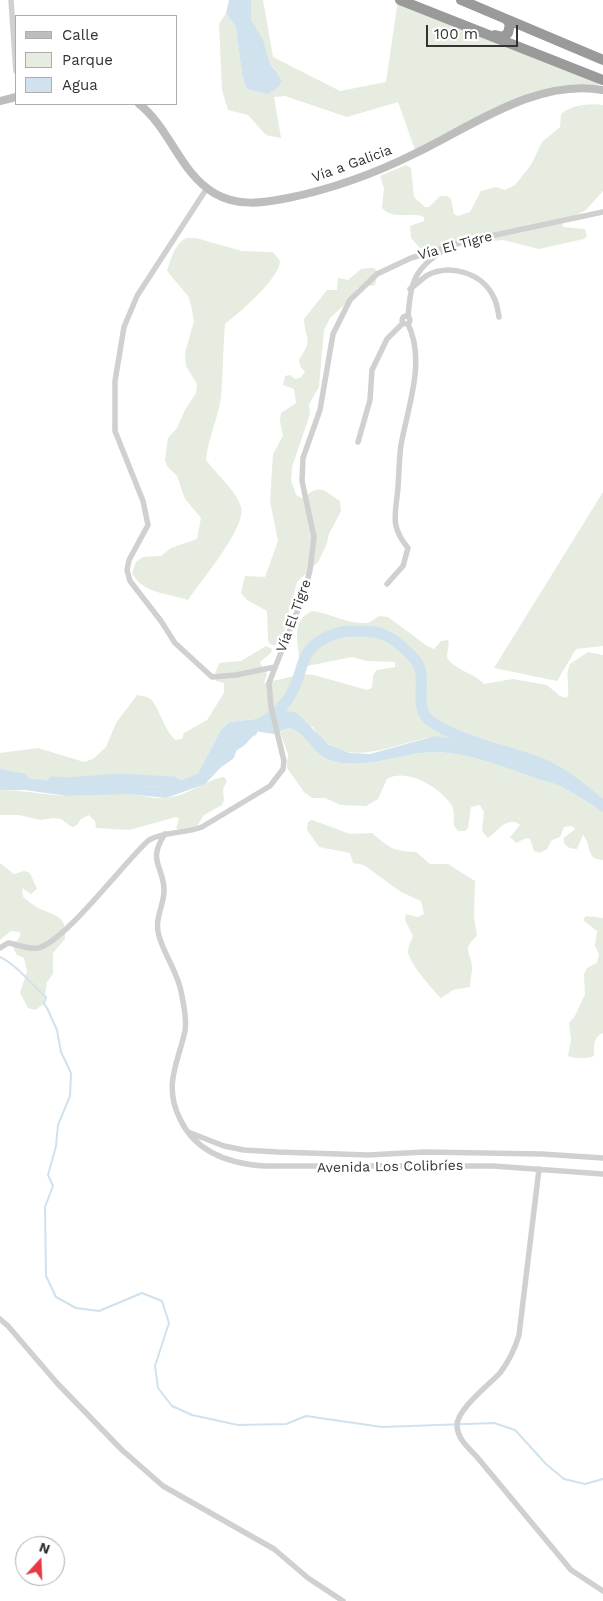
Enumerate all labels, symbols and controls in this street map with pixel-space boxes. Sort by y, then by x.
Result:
legend [15,15,178,105]
scale bar [428,15,520,47]
text: 100 m [434,25,478,43]
text: Calle [62,26,99,44]
text: Parque [62,51,113,69]
text: Agua [62,76,98,94]
street label: Vía a Galicia [310,142,394,186]
street label: Vía El Tigre [416,228,494,264]
street label: Vía El Tigre [273,577,315,655]
street label: Avenida Los Colibríes [317,1157,463,1177]
north arrow [15,1536,65,1586]
text: N [37,1539,52,1557]

